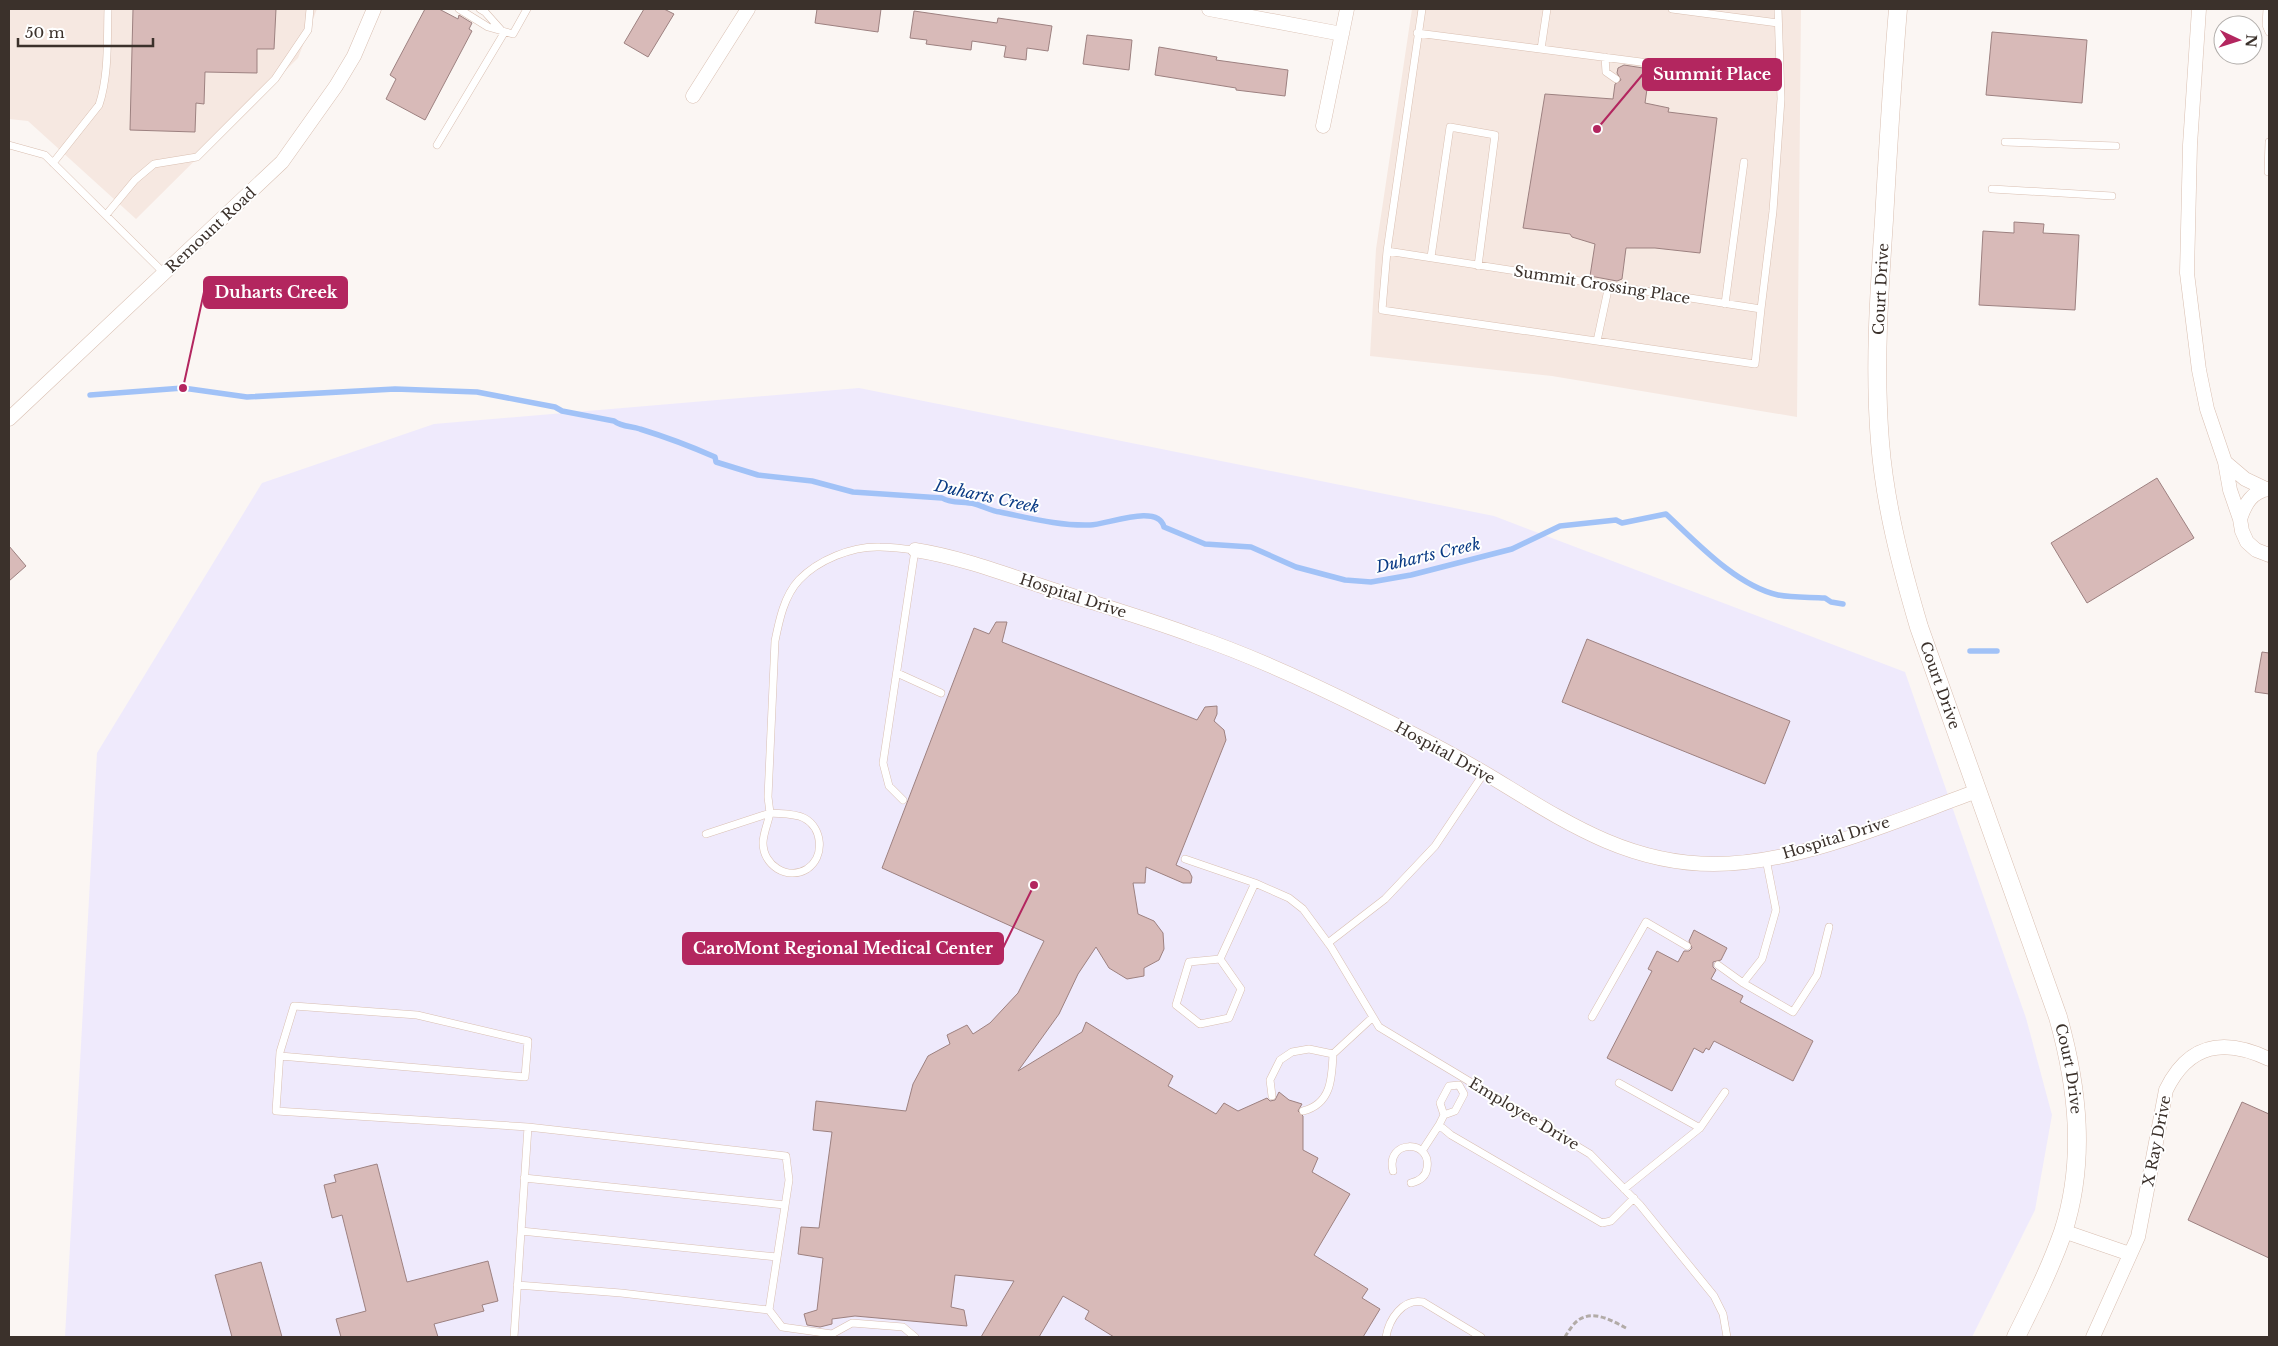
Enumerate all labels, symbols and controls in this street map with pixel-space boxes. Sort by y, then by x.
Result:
scale bar [18,15,152,47]
north arrow [2213,15,2263,65]
text: 50 m [25,23,65,42]
text: N [2242,34,2260,48]
callout: Summit Place [1643,59,1781,90]
text: Summit Place [1653,64,1771,84]
street label: Remount Road [162,183,260,276]
street label: Court Drive [1869,243,1892,335]
street label: Summit Crossing Place [1513,261,1692,308]
callout: Duharts Creek [204,277,347,308]
text: Duharts Creek [215,282,338,302]
water label: Duharts Creek [932,475,1041,517]
water label: Duharts Creek [1373,533,1482,577]
street label: Hospital Drive [1017,569,1129,622]
street label: Court Drive [1916,639,1965,732]
street label: Hospital Drive [1392,717,1499,788]
street label: Hospital Drive [1780,812,1892,863]
callout: CaroMont Regional Medical Center [683,933,1003,964]
text: CaroMont Regional Medical Center [693,938,993,958]
street label: Court Drive [2051,1021,2086,1115]
street label: Employee Drive [1466,1073,1583,1154]
street label: X Ray Drive [2138,1094,2175,1188]

